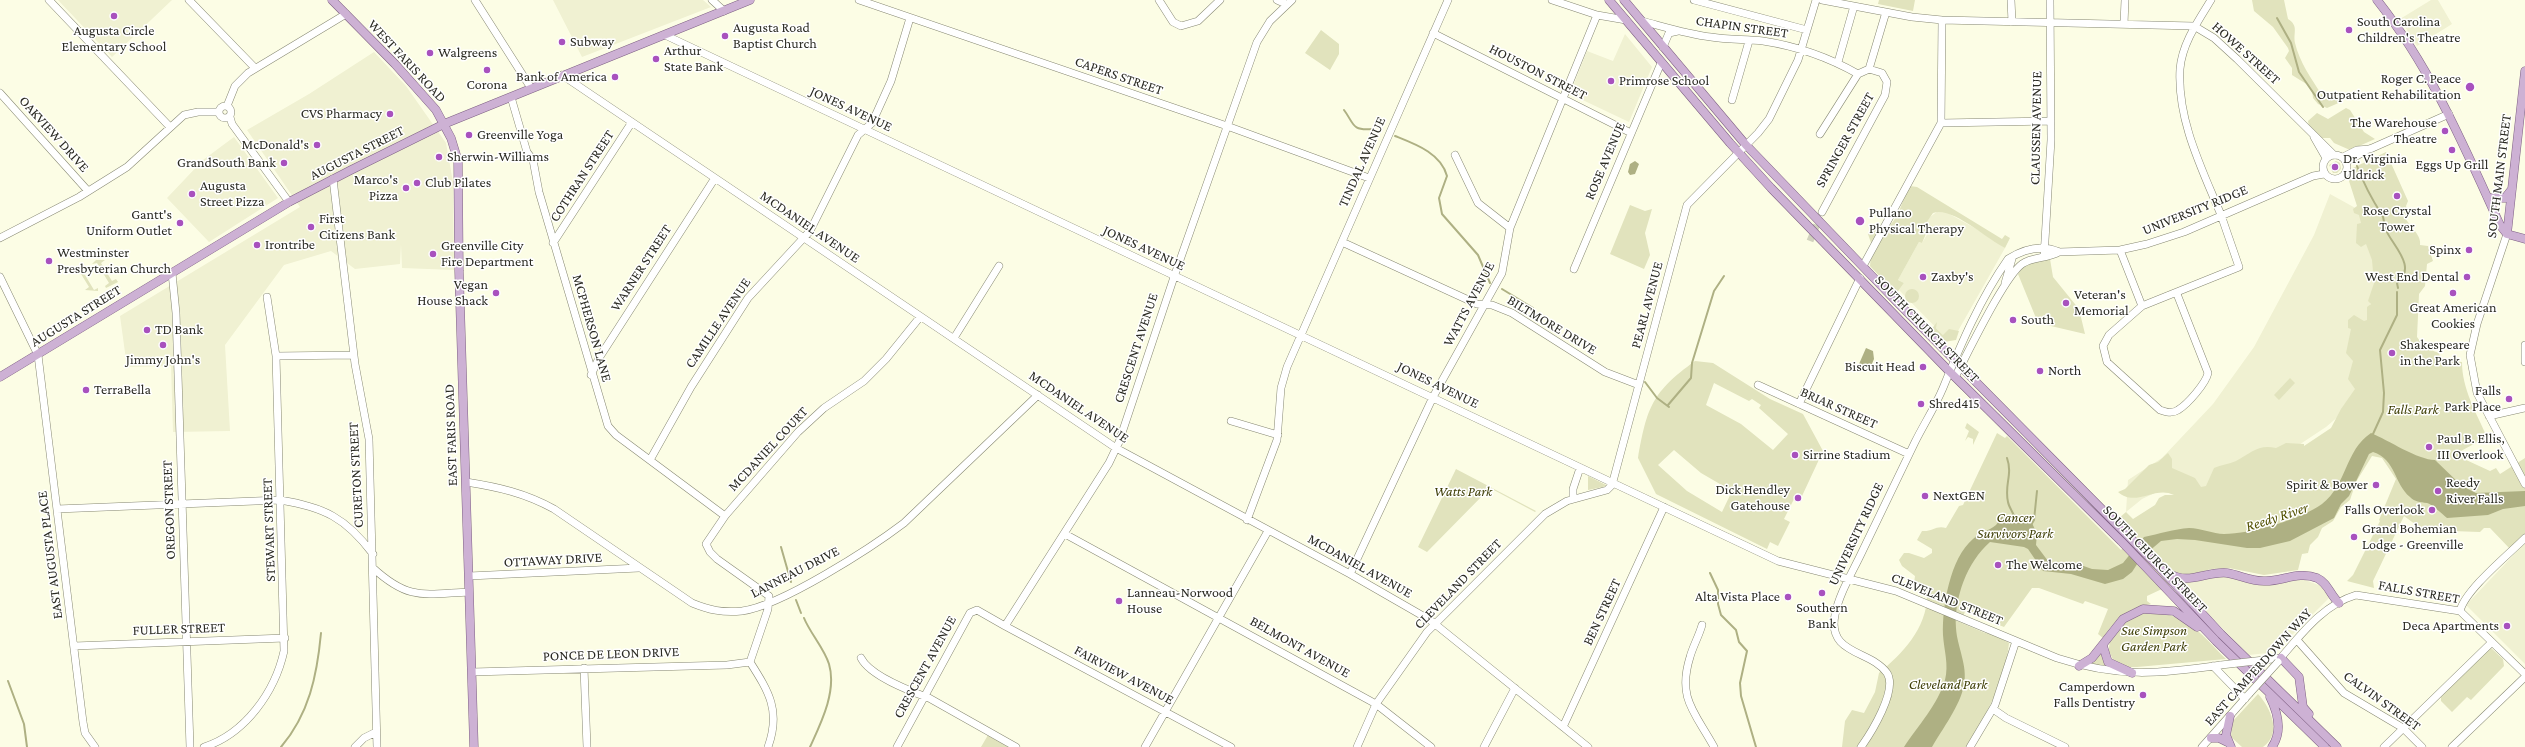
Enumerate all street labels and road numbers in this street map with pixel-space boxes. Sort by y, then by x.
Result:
street label: CHAPIN STREET [1695,12,1789,42]
street label: WEST FARIS ROAD [364,16,450,106]
street label: HOWE STREET [2208,18,2284,88]
street label: HOUSTON STREET [1486,40,1590,104]
street label: CAPERS STREET [1073,53,1165,99]
street label: CLAUSSEN AVENUE [2027,71,2045,185]
street label: JONES AVENUE [807,83,895,135]
street label: SPRINGER STREET [1812,89,1878,191]
street label: OAKVIEW DRIVE [15,92,93,176]
street label: SOUTH MAIN STREET [2483,113,2515,239]
street label: TINDAL AVENUE [1335,114,1389,210]
street label: ROSE AVENUE [1581,120,1629,202]
street label: AUGUSTA STREET [307,122,407,184]
street label: COTHRAN STREET [546,127,618,225]
street label: UNIVERSITY RIDGE [2140,181,2250,239]
street label: MCDANIEL AVENUE [757,187,863,267]
street label: WARNER STREET [607,222,675,314]
street label: JONES AVENUE [1100,222,1188,274]
street label: WATTS AVENUE [1440,259,1498,349]
street label: PEARL AVENUE [1627,260,1667,350]
street label: MCPHERSON LANE [569,272,615,384]
street label: SOUTH CHURCH STREET [1871,272,1983,386]
street label: CAMILLE AVENUE [682,275,754,371]
street label: AUGUSTA STREET [28,281,124,351]
street label: CRESCENT AVENUE [1110,291,1162,405]
street label: BILTMORE DRIVE [1504,292,1600,358]
street label: JONES AVENUE [1394,358,1482,412]
street label: MCDANIEL AVENUE [1026,367,1132,447]
street label: EAST FARIS ROAD [441,384,461,486]
street label: BRIAR STREET [1798,384,1880,432]
street label: MCDANIEL COURT [725,403,811,495]
street label: CURETON STREET [345,422,367,528]
street label: OREGON STREET [159,460,179,560]
street label: STEWART STREET [259,478,279,582]
street label: UNIVERSITY RIDGE [1825,480,1887,588]
street label: EAST AUGUSTA PLACE [34,490,66,620]
street label: SOUTH CHURCH STREET [2099,502,2211,616]
street label: MCDANIEL AVENUE [1305,530,1415,602]
street label: CLEVELAND STREET [1411,535,1505,633]
street label: LANNEAU DRIVE [748,542,842,602]
street label: OTTAWAY DRIVE [503,549,603,571]
street label: CLEVELAND STREET [1889,569,2005,629]
street label: BEN STREET [1579,576,1625,648]
street label: FALLS STREET [2377,577,2461,607]
street label: EAST CAMPERDOWN WAY [2201,605,2315,729]
street label: CRESCENT AVENUE [890,613,960,721]
street label: BELMONT AVENUE [1247,613,1353,681]
street label: FULLER STREET [132,619,226,639]
street label: FAIRVIEW AVENUE [1071,642,1177,708]
street label: PONCE DE LEON DRIVE [543,643,679,665]
street label: CALVIN STREET [2340,667,2424,735]

